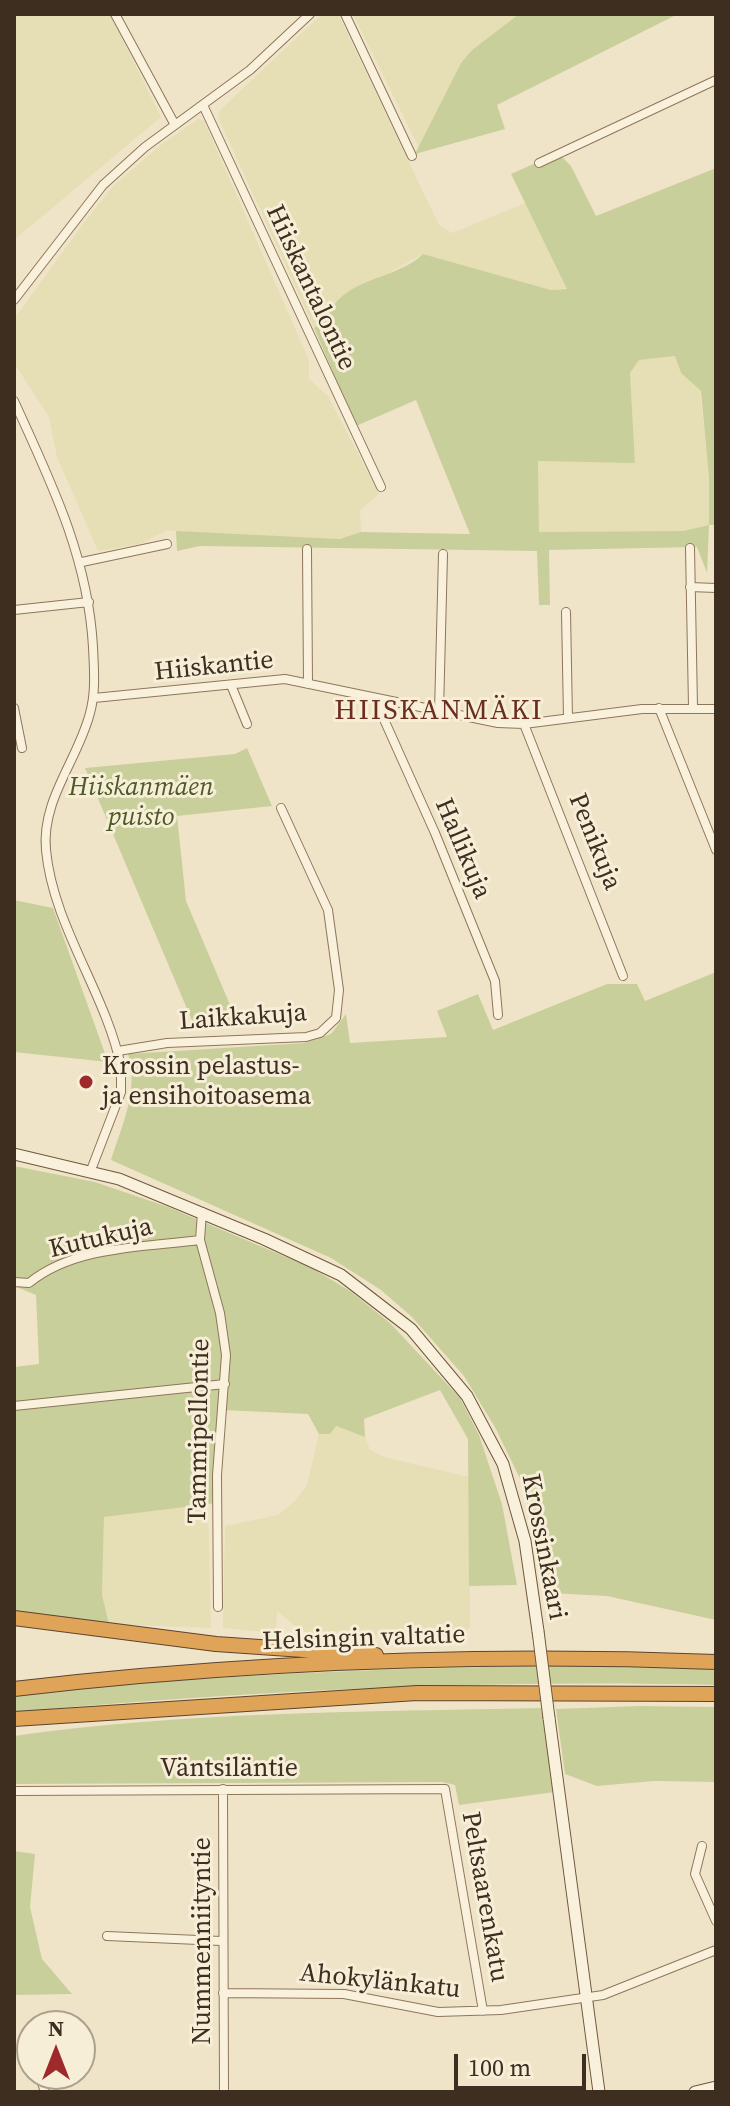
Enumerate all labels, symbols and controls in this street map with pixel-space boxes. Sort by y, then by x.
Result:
street label: Hiiskantalontie [258,200,362,376]
street label: Hiiskantie [153,645,275,689]
district label: HIISKANMÄKI [334,695,544,729]
park label: Hiiskanmäen puisto [68,772,214,834]
street label: Penikuja [561,789,627,895]
street label: Hallikuja [427,794,497,904]
street label: Laikkakuja [178,998,308,1038]
place label: Krossin pelastus- ja ensihoitoasema [102,1051,311,1112]
marker: Krossin pelastus- ja ensihoitoasema [77,1073,95,1091]
street label: Kutukuja [46,1212,156,1266]
street label: Tammipellontie [183,1338,217,1524]
street label: Krossinkaari [514,1472,572,1622]
street label: Helsingin valtatie [262,1620,466,1658]
street label: Väntsiläntie [160,1753,298,1785]
street label: Peltsaarenkatu [454,1809,514,1985]
street label: Nummenniityntie [187,1837,219,2045]
street label: Ahokylänkatu [298,1958,462,2006]
north arrow [16,2010,96,2090]
text: N [48,2013,64,2043]
scale bar [458,2038,590,2088]
text: 100 m [468,2051,531,2084]

